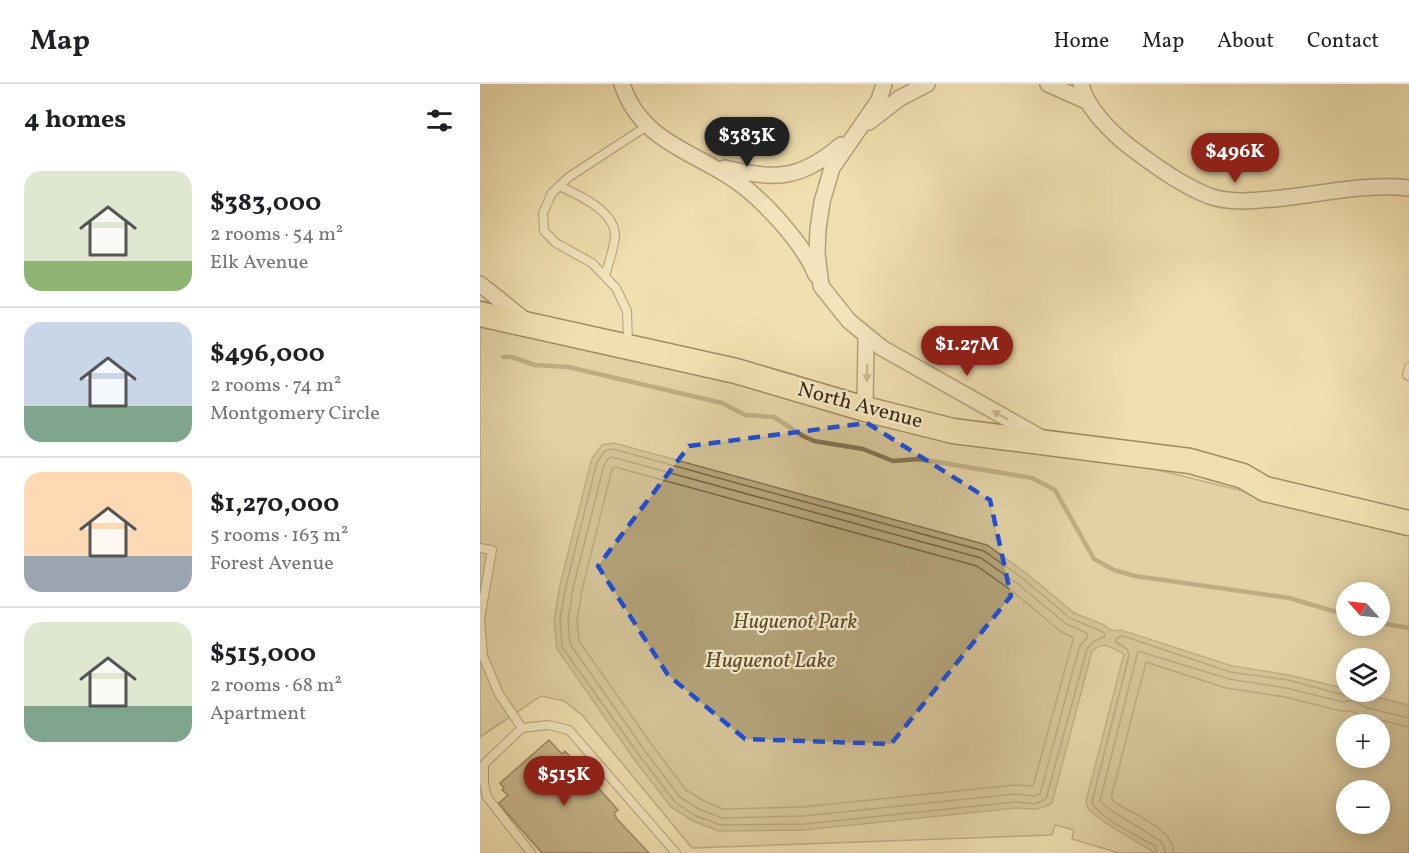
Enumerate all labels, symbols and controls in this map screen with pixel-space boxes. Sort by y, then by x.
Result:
text: Map [30,22,90,61]
text: Home [1054,27,1109,56]
text: Map [1142,27,1184,56]
text: About [1217,27,1274,56]
text: Contact [1307,27,1379,56]
text: 4 homes [24,102,126,138]
icon: filters [423,104,456,137]
pin: $383K [705,117,789,168]
text: $383K [719,122,775,150]
pin: $496K [1193,133,1277,184]
text: $496K [1205,138,1265,166]
text: $383,000 [210,185,321,221]
icon: home [72,195,144,267]
text: 2 rooms · 54 m² [210,221,343,249]
text: Elk Avenue [210,249,308,277]
pin: $1.27M [918,326,1016,377]
text: $1.27M [935,331,999,359]
text: $496,000 [210,336,325,372]
icon: home [72,346,144,418]
one-way arrow [862,364,871,383]
text: 2 rooms · 74 m² [210,372,341,400]
street label: North Avenue [794,375,926,437]
text: Montgomery Circle [210,400,380,428]
one-way arrow [991,410,1008,420]
text: $1,270,000 [210,486,339,522]
icon: home [72,496,144,568]
text: 5 rooms · 163 m² [210,522,348,550]
text: Forest Avenue [210,550,334,578]
north arrow [1336,582,1390,636]
map controls [1336,582,1390,834]
park label: Huguenot Park [733,608,858,637]
text: $515,000 [210,636,316,672]
icon: home [72,646,144,718]
water label: Huguenot Lake [705,646,835,677]
button: layers [1336,648,1390,702]
text: 2 rooms · 68 m² [210,672,342,700]
text: Apartment [210,700,306,728]
button: + [1336,714,1390,768]
pin: $515K [522,756,606,807]
text: $515K [538,761,590,789]
button: − [1336,780,1390,834]

